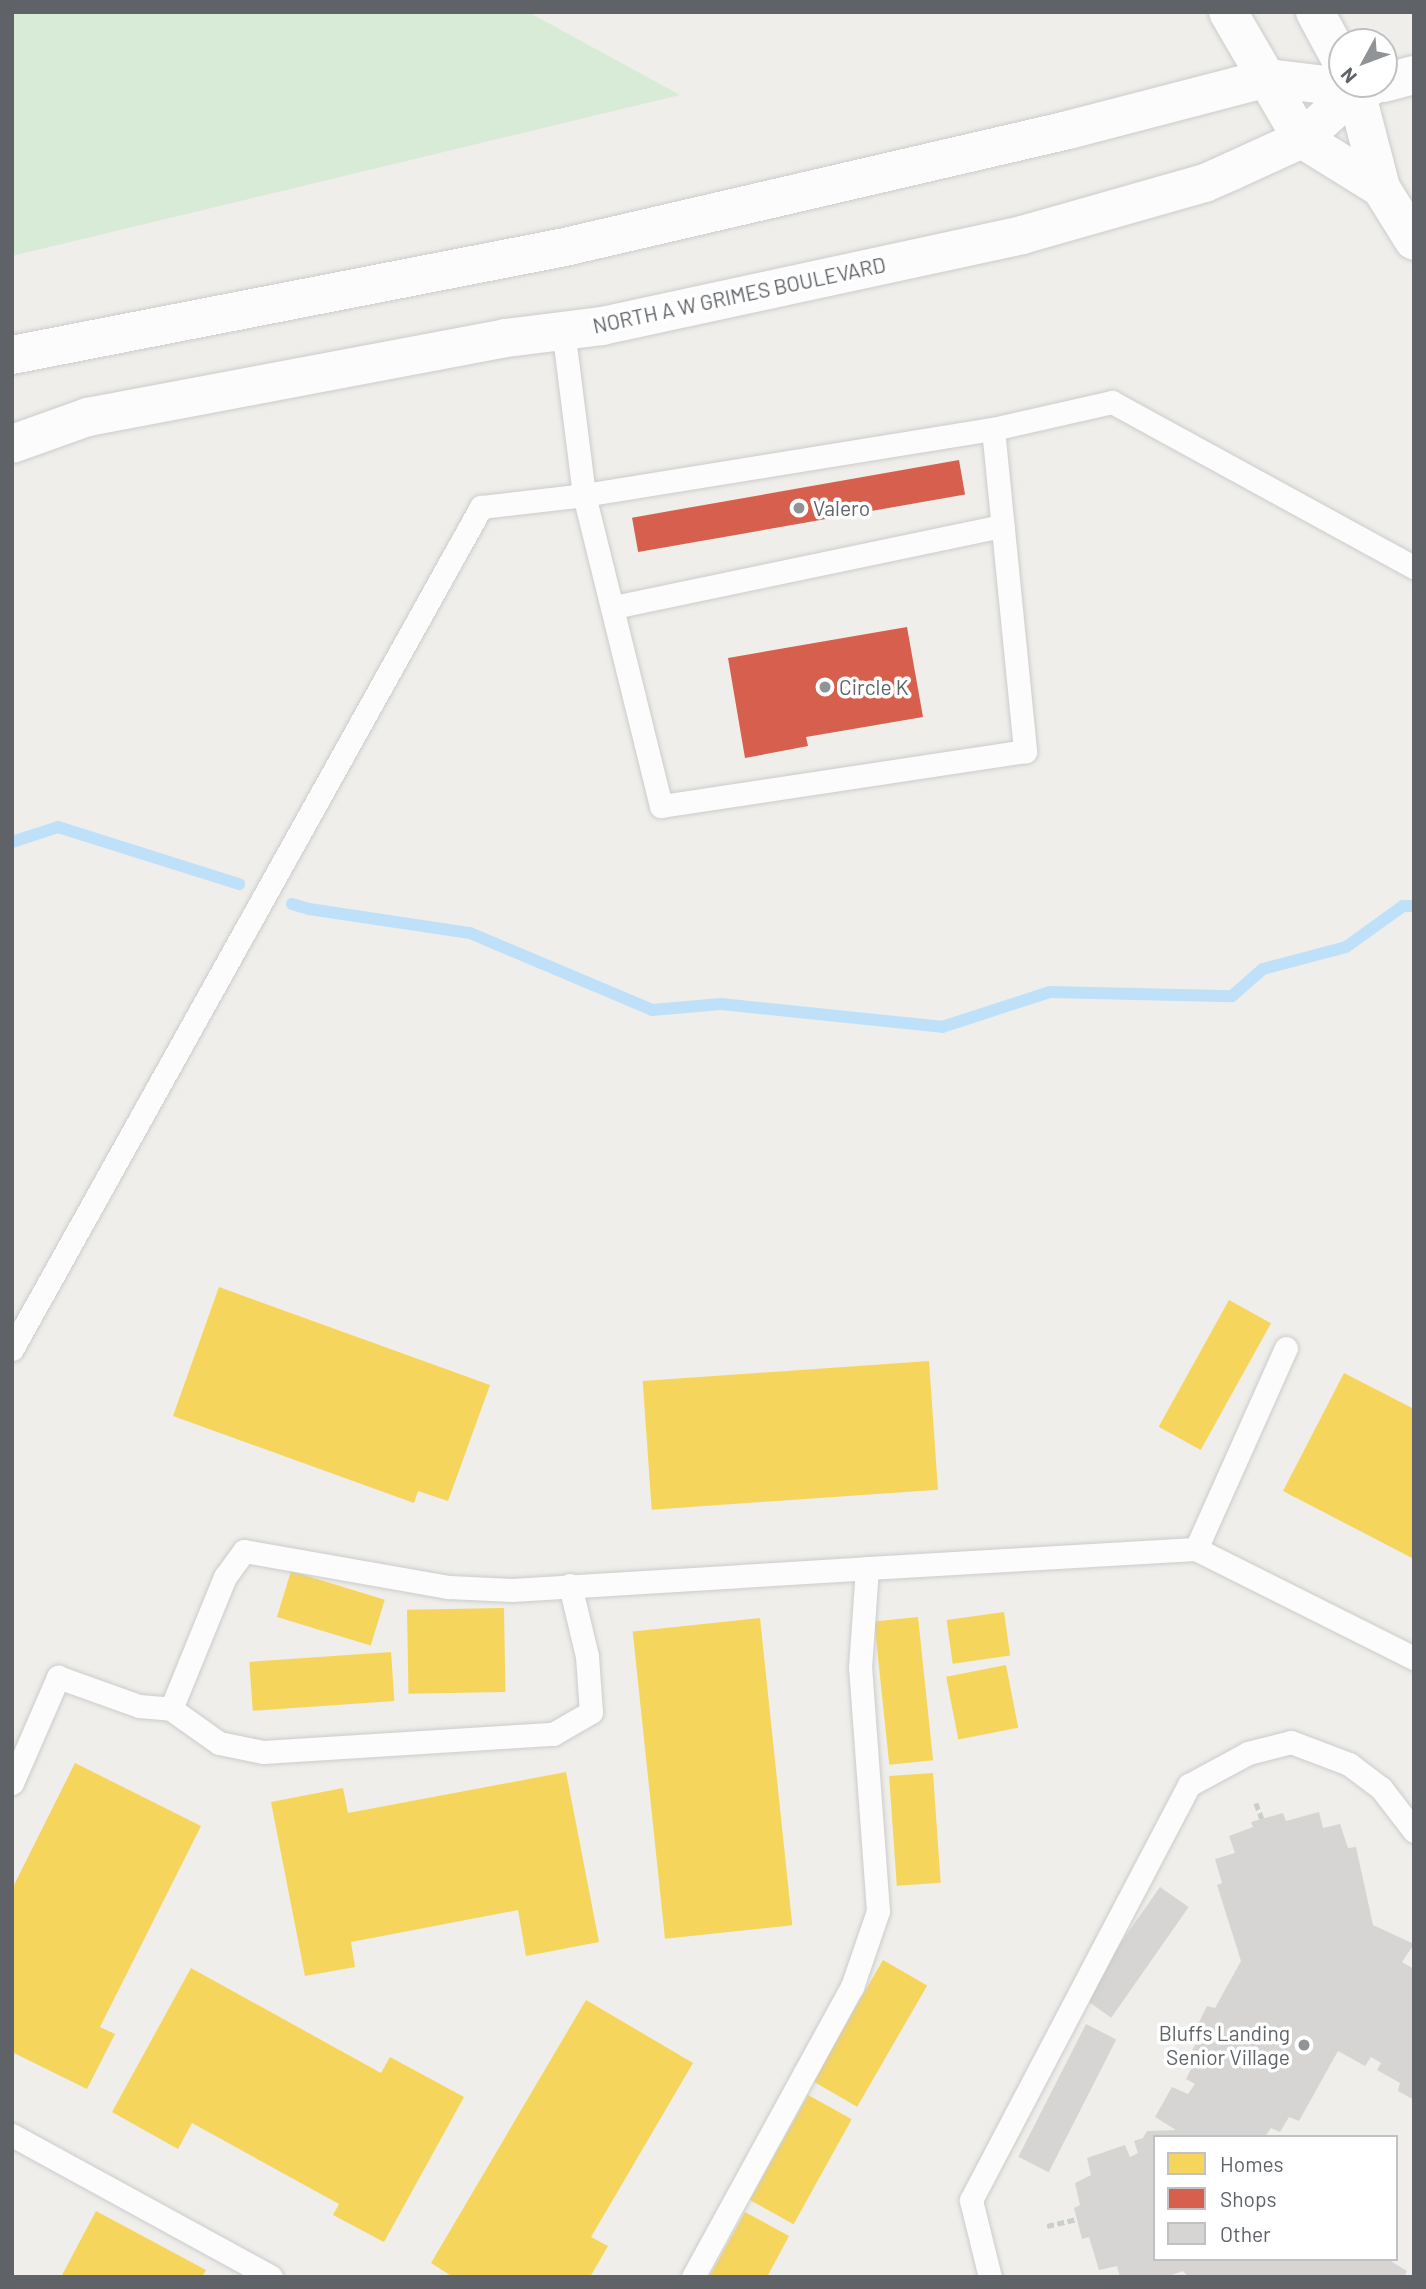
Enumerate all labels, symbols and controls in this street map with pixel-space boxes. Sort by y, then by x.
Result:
north arrow [1328,28,1398,98]
text: N [1335,63,1361,88]
street label: NORTH A W GRIMES BOULEVARD [590,252,888,338]
place label: Valero [813,495,870,521]
marker: Valero [791,500,807,516]
place label: Circle K [839,674,909,700]
marker: Circle K [817,679,833,695]
place label: Bluffs Landing Senior Village [1159,2020,1290,2070]
marker: Bluffs Landing Senior Village [1296,2037,1312,2053]
legend [1153,2135,1398,2261]
text: Homes [1220,2151,1284,2176]
text: Shops [1220,2186,1277,2211]
text: Other [1220,2221,1271,2246]

